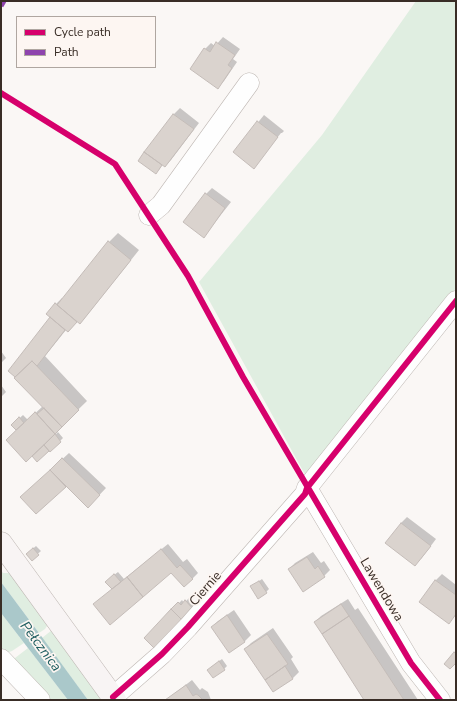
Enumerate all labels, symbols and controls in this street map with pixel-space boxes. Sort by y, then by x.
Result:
legend [16,16,156,68]
text: Cycle path [54,24,111,40]
text: Path [54,44,79,60]
street label: Lawendowa [356,555,406,625]
street label: Ciernie [187,569,225,609]
water label: Pełcznica [16,619,64,675]

